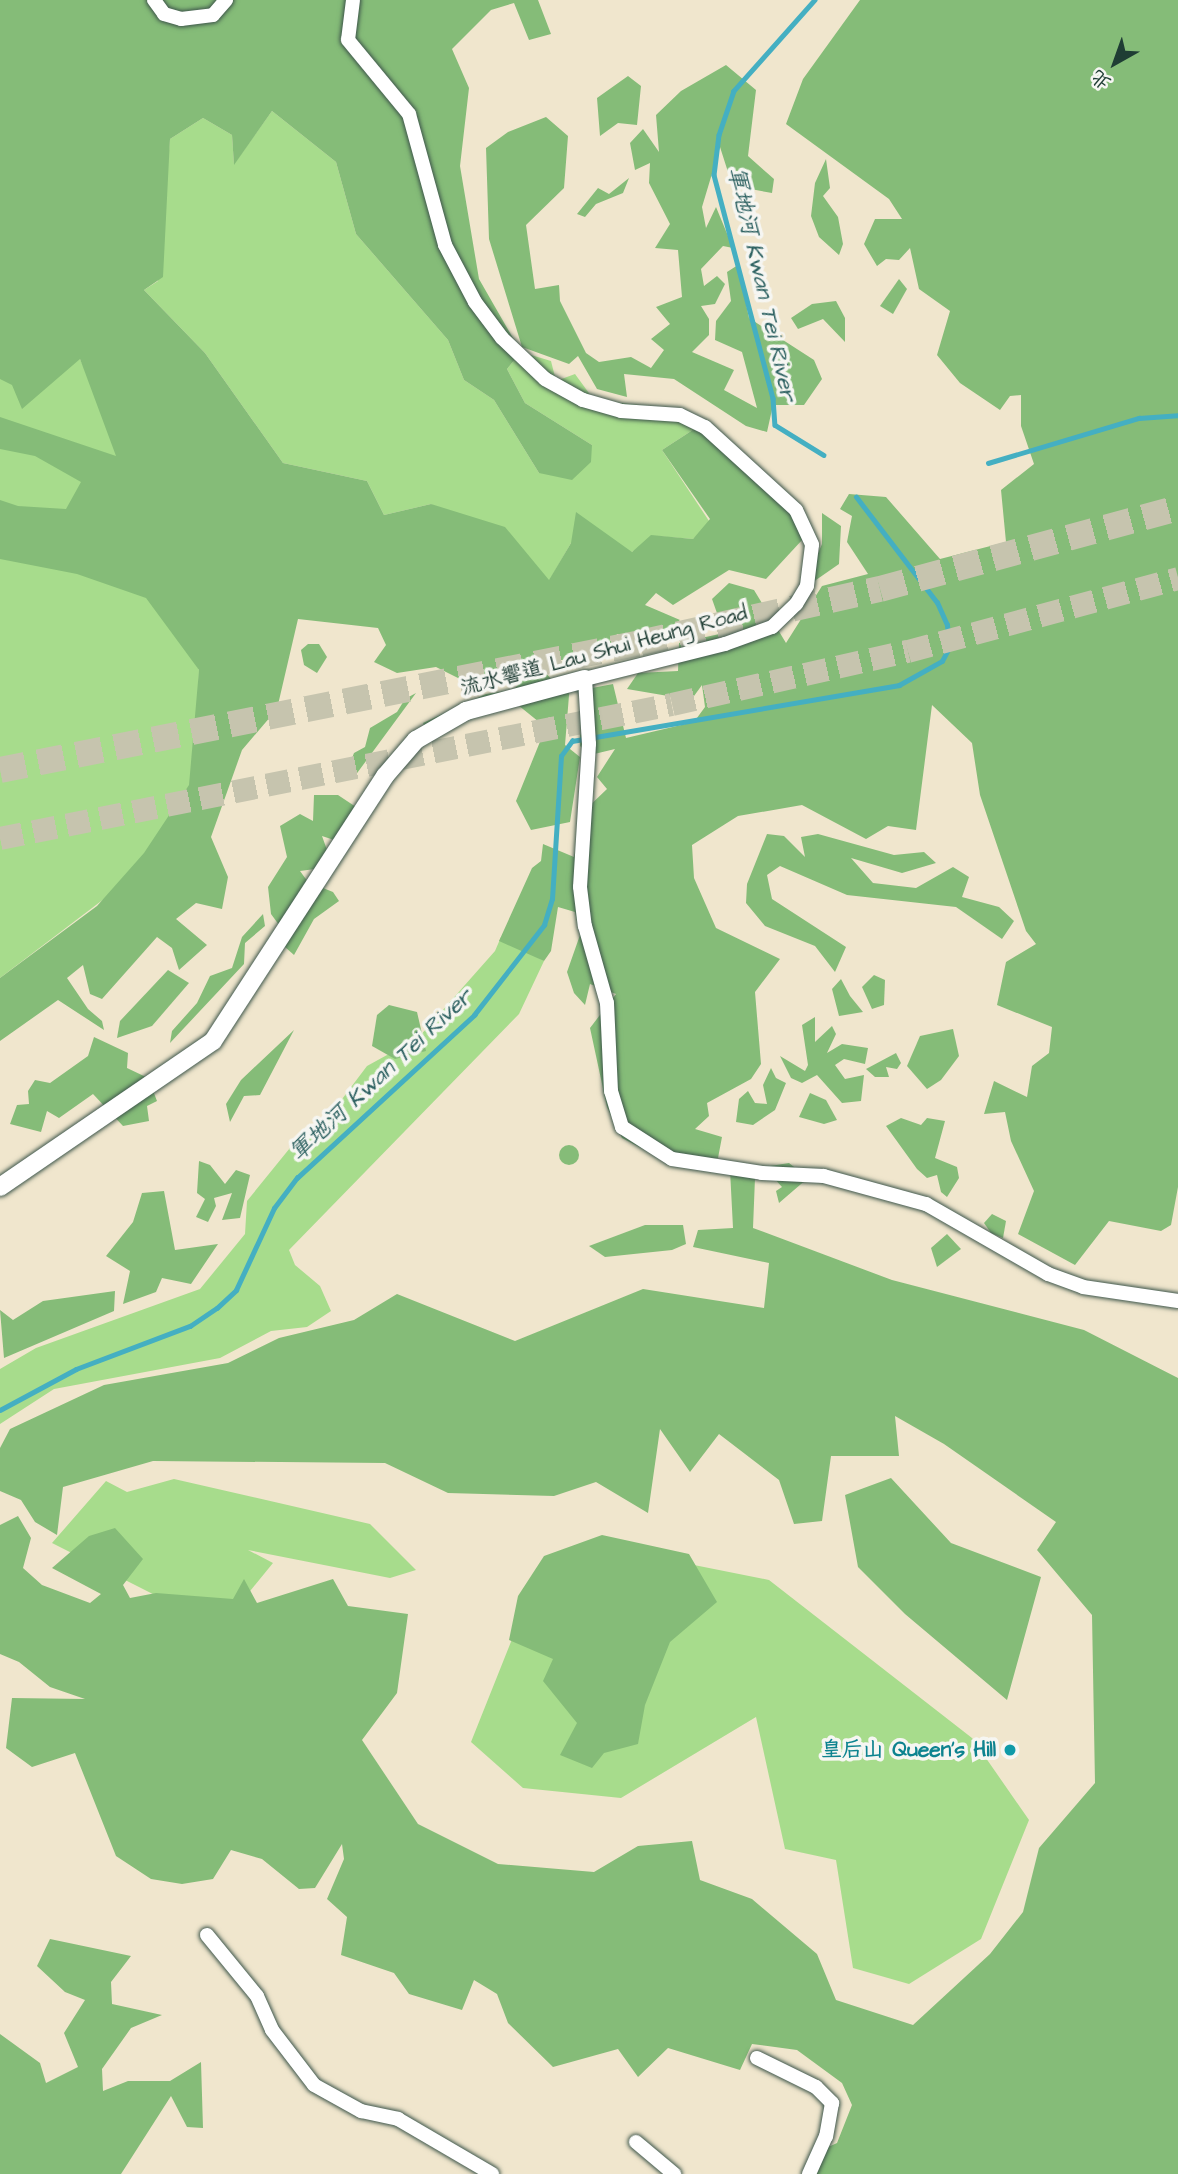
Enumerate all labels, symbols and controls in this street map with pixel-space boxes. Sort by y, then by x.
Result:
north arrow [1080,28,1150,98]
text: 北 [1085,63,1117,96]
water label: 軍地河 Kwan Tei River [722,164,802,404]
street label: 流水響道 Lau Shui Heung Road [458,601,750,701]
water label: 軍地河 Kwan Tei River [284,983,478,1167]
place label: 皇后山 Queen's Hill [821,1737,996,1763]
marker: 皇后山 Queen's Hill [1002,1742,1018,1758]

